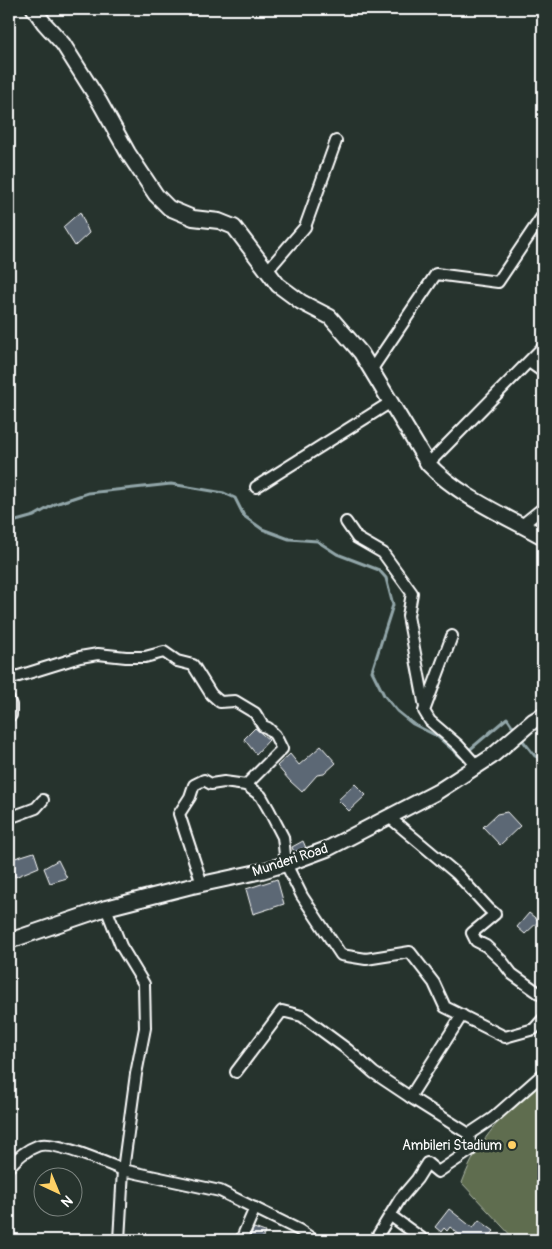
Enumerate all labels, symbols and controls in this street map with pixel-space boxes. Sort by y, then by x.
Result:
street label: Munderi Road [250,840,330,880]
place label: Ambileri Stadium [402,1137,502,1154]
marker: Ambileri Stadium [506,1139,518,1151]
north arrow [32,1166,82,1216]
text: N [57,1192,76,1210]

